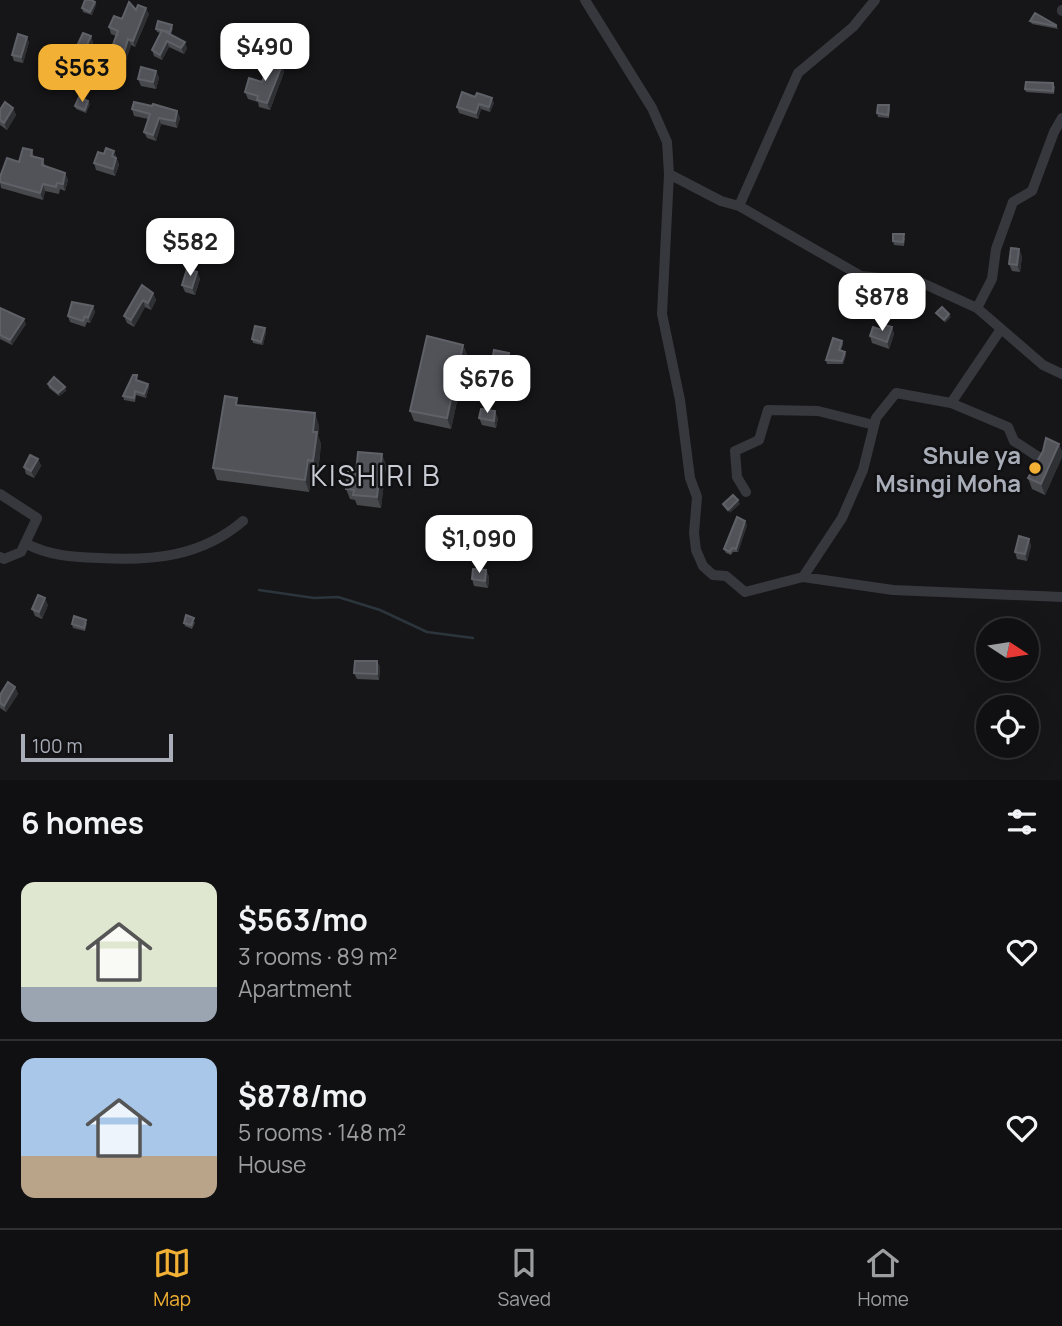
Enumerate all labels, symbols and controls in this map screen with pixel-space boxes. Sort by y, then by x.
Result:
pin: $490 [224,24,306,83]
text: $490 [236,30,294,62]
pin: $563 [41,44,123,104]
text: $563 [54,51,110,83]
pin: $582 [149,218,231,278]
text: $582 [162,225,218,257]
pin: $878 [841,274,923,333]
text: $878 [855,280,909,312]
pin: $676 [446,356,528,415]
text: $676 [459,362,515,394]
place label: Shule ya Msingi Moha [875,438,1021,499]
district label: KISHIRI B [310,456,442,494]
marker: Shule ya Msingi Moha [1027,460,1043,476]
pin: $1,090 [422,516,536,575]
text: $1,090 [441,522,517,554]
north arrow [976,618,1040,681]
map controls [976,618,1039,758]
button: locate [976,695,1039,758]
scale bar [21,731,173,763]
text: 100 m [32,733,83,759]
text: 6 homes [21,802,144,843]
icon: filters [1003,803,1041,841]
text: $563/mo [238,899,368,940]
icon: home [77,910,161,994]
icon: heart [1003,933,1041,971]
text: 3 rooms · 89 m² [238,940,398,972]
text: Apartment [238,972,352,1004]
text: $878/mo [238,1075,367,1116]
icon: home [77,1086,161,1170]
icon: heart [1003,1109,1041,1147]
text: 5 rooms · 148 m² [238,1116,406,1148]
text: House [238,1148,307,1180]
tab: Map [153,1244,191,1312]
tab: Saved [498,1244,551,1312]
tab: Home [857,1244,909,1312]

